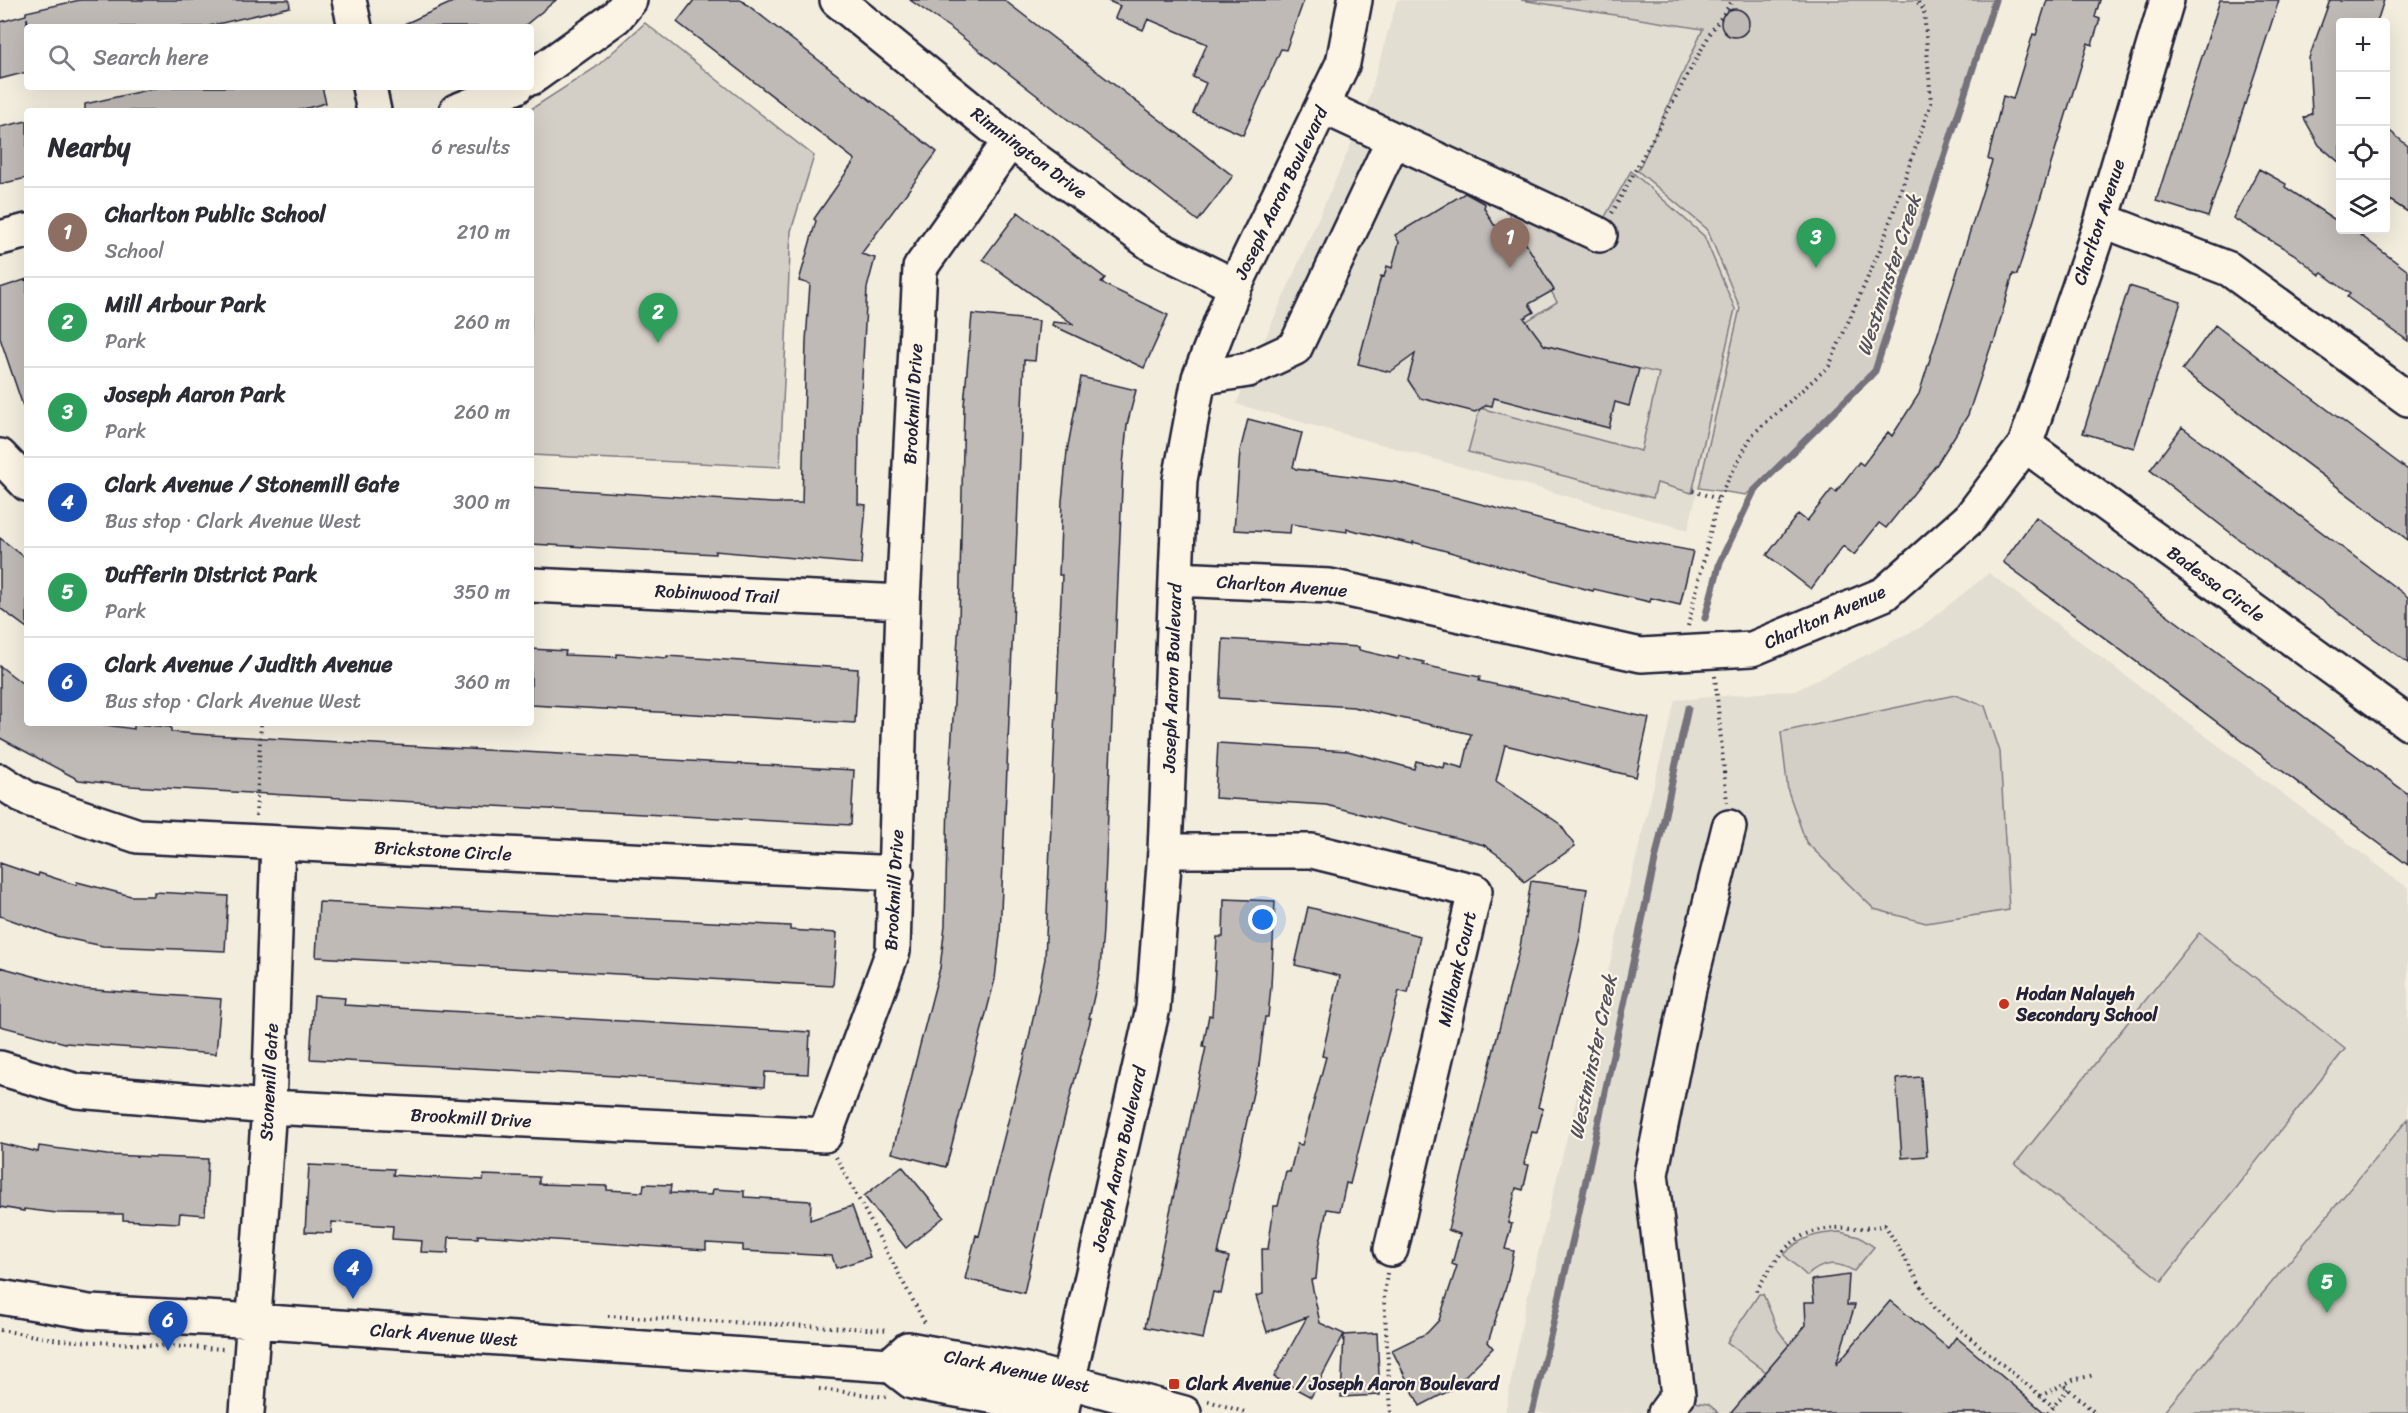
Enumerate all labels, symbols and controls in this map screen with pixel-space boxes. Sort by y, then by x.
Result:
map controls [2336,18,2390,234]
button: + [2336,18,2390,72]
search box [24,24,534,90]
text: Search here [93,38,209,77]
icon: search [45,41,78,74]
button: − [2336,72,2390,126]
street label: Rimmington Drive [964,98,1094,208]
street label: Joseph Aaron Boulevard [1225,100,1338,286]
text: Nearby [48,124,130,170]
button: locate [2336,126,2390,180]
text: 6 results [431,130,510,165]
street label: Charlton Avenue [2064,155,2134,289]
button: layers [2336,180,2390,234]
water label: Westminster Creek [1846,189,1932,360]
text: Charlton Public School [105,195,326,234]
text: 1 [63,215,72,250]
text: 210 m [457,215,510,250]
pin: 1 [1490,218,1530,268]
pin: 3 [1796,218,1836,268]
text: School [105,234,164,269]
text: Mill Arbour Park [105,285,266,324]
pin: 2 [638,294,678,343]
text: 2 [62,305,73,340]
text: 260 m [454,305,510,340]
text: Park [105,324,146,359]
street label: Brookmill Drive [894,343,932,465]
text: Joseph Aaron Park [105,375,285,414]
text: 3 [62,395,73,430]
text: 260 m [454,395,510,430]
text: Park [105,414,146,449]
text: Clark Avenue / Stonemill Gate [105,465,400,504]
text: 4 [61,485,74,520]
text: 300 m [453,485,510,520]
text: Bus stop · Clark Avenue West [105,504,361,539]
street label: Badessa Circle [2160,537,2272,631]
text: Dufferin District Park [105,555,318,594]
street label: Charlton Avenue [1216,565,1348,607]
text: 5 [61,575,74,610]
text: 350 m [454,575,510,610]
street label: Robinwood Trail [654,575,781,613]
street label: Charlton Avenue [1759,576,1891,658]
street label: Joseph Aaron Boulevard [1153,581,1191,774]
text: Park [105,594,146,629]
text: Clark Avenue / Judith Avenue [105,645,393,684]
text: 6 [62,665,73,700]
text: 360 m [454,665,510,700]
text: Bus stop · Clark Avenue West [105,684,361,719]
street label: Brookmill Drive [875,829,913,951]
street label: Brickstone Circle [373,831,513,871]
your location [1248,905,1277,934]
street label: Millbank Court [1428,908,1486,1030]
water label: Westminster Creek [1558,970,1628,1143]
place label: Hodan Nalayeh Secondary School [2015,978,2158,1031]
marker: Hodan Nalayeh Secondary School [1997,997,2011,1011]
street label: Stonemill Gate [250,1022,288,1142]
street label: Joseph Aaron Boulevard [1082,1062,1156,1256]
street label: Brookmill Drive [410,1099,532,1137]
pin: 4 [334,1250,372,1299]
pin: 5 [2308,1264,2346,1313]
pin: 6 [148,1302,188,1351]
street label: Clark Avenue West [369,1314,519,1356]
street label: Clark Avenue West [941,1340,1093,1402]
place label: Clark Avenue / Joseph Aaron Boulevard [1185,1368,1500,1400]
marker: Clark Avenue / Joseph Aaron Boulevard [1167,1377,1181,1391]

